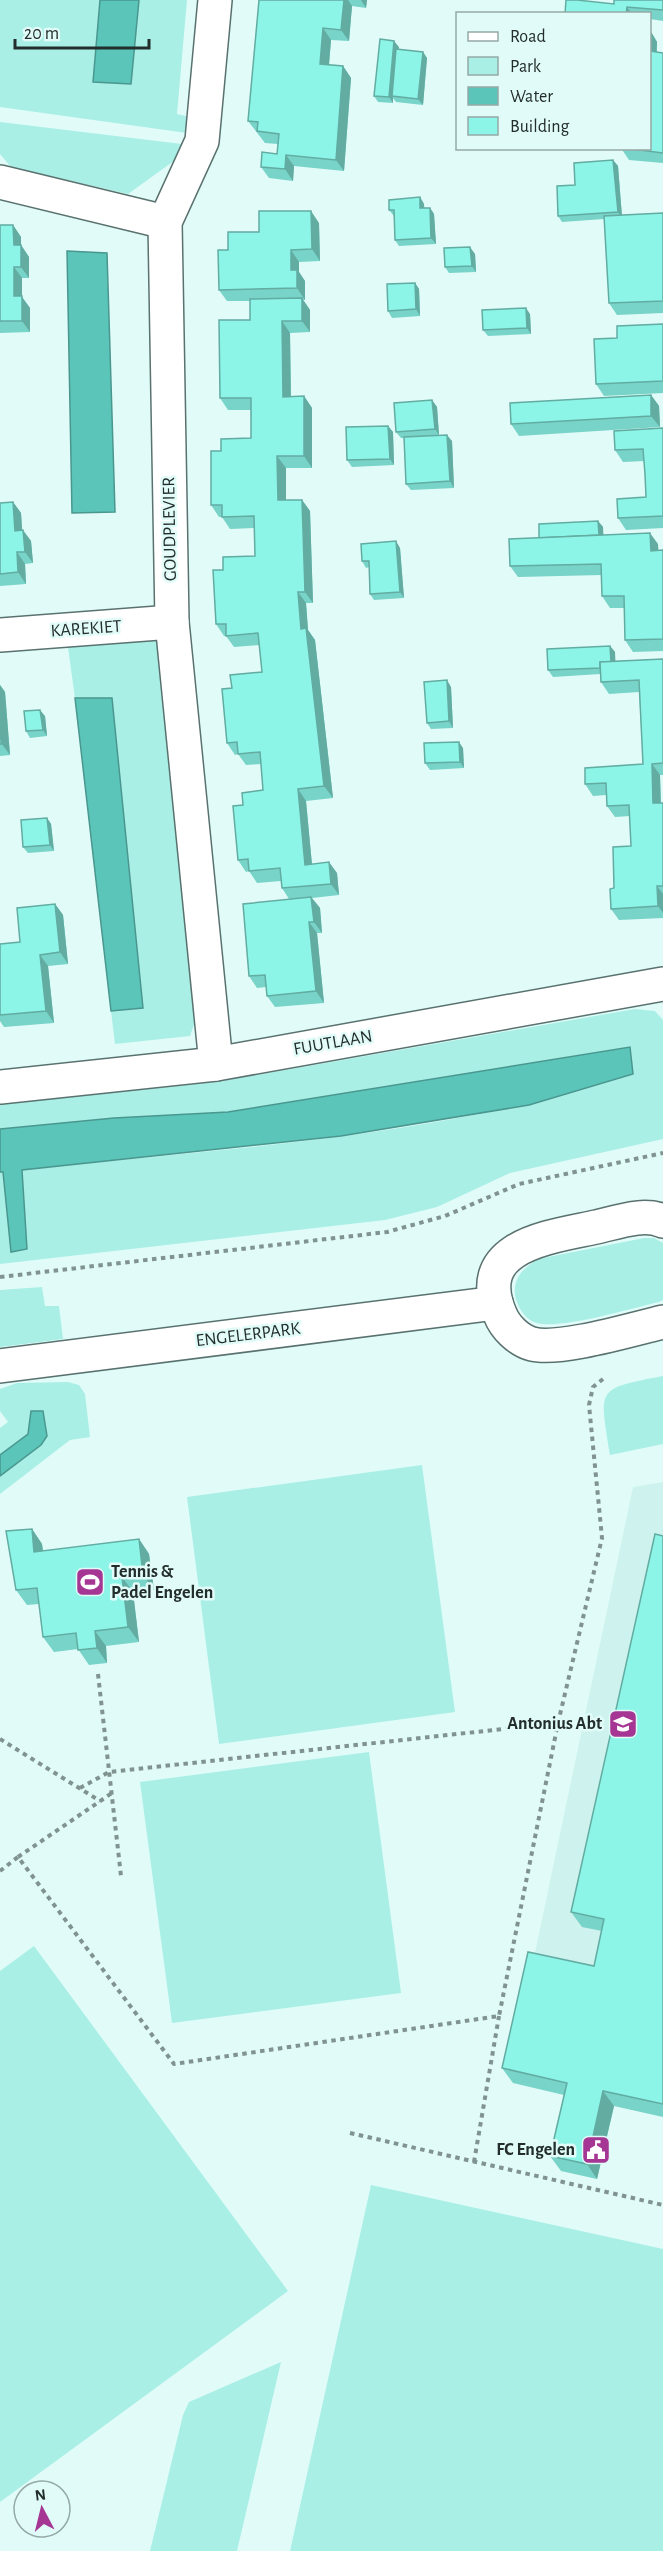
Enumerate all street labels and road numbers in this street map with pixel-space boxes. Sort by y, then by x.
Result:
street label: GOUDPLEVIER [160,477,180,581]
street label: KAREKIET [50,618,122,640]
street label: FUUTLAAN [292,1027,374,1059]
street label: ENGELERPARK [195,1320,301,1350]

